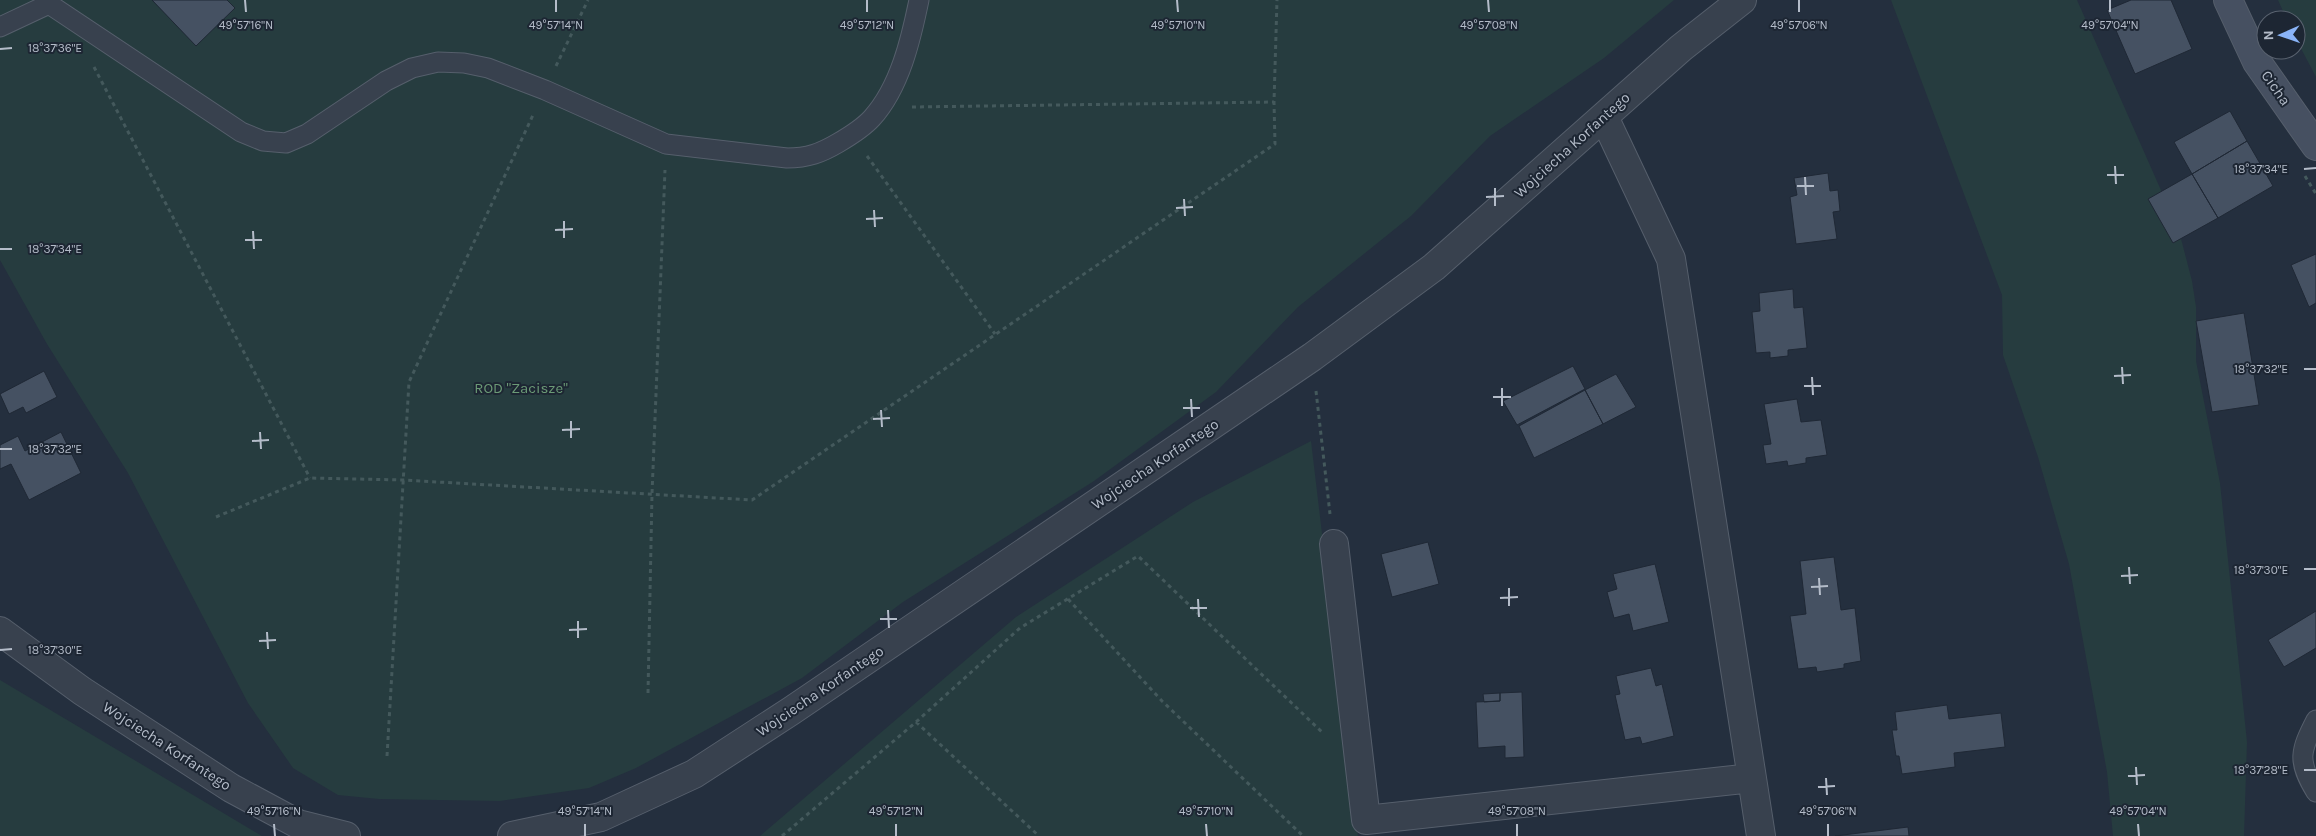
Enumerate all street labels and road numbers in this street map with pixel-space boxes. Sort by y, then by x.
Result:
street label: Cicha [2258,67,2294,109]
street label: Wojciecha Korfantego [1510,88,1634,202]
street label: Wojciecha Korfantego [1088,415,1222,513]
street label: Wojciecha Korfantego [753,642,887,740]
street label: Wojciecha Korfantego [99,698,235,794]

